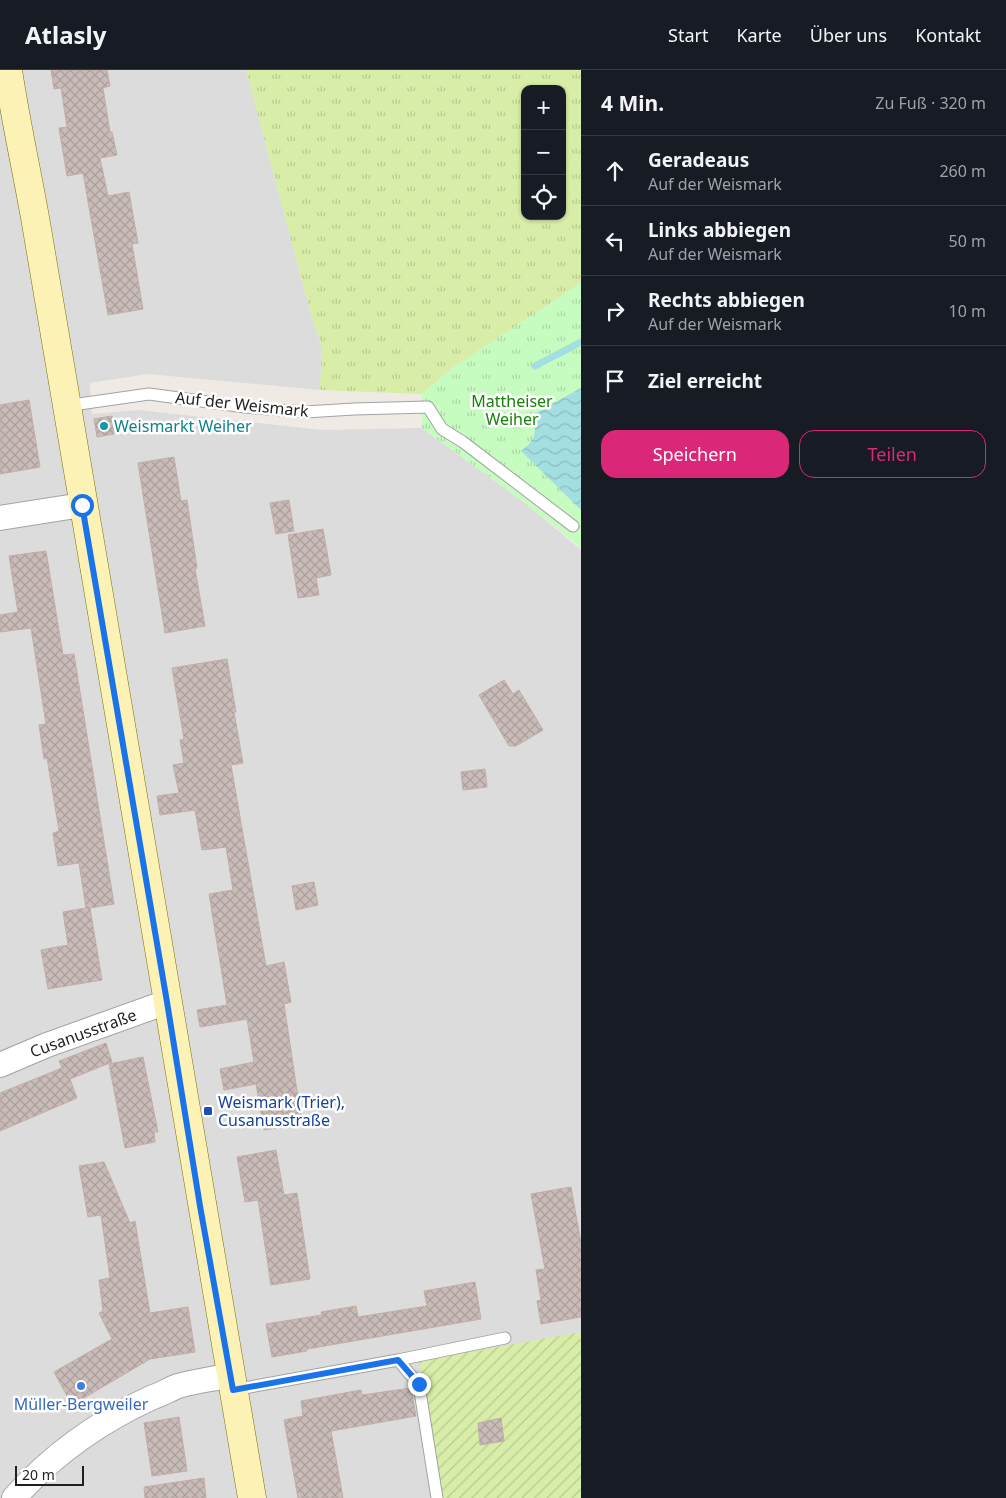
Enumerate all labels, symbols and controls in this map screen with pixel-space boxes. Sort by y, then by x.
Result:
text: Atlasly [25,18,106,51]
text: Start [668,23,708,47]
text: Karte [736,23,782,47]
text: Über uns [810,23,887,47]
text: Kontakt [915,23,981,47]
map controls [521,85,566,220]
button: + [521,85,566,130]
text: 4 Min. [601,89,664,117]
text: Zu Fuß · 320 m [875,92,986,114]
button: − [521,130,566,175]
text: Geradeaus [648,147,749,173]
icon: ahead [601,157,629,185]
text: 260 m [939,160,986,182]
text: Auf der Weismark [648,173,782,195]
button: locate [521,175,566,220]
text: Links abbiegen [648,217,791,243]
icon: left [601,227,629,255]
text: 50 m [949,230,986,252]
text: Auf der Weismark [648,243,782,265]
text: Rechts abbiegen [648,287,805,313]
icon: right [601,297,629,325]
text: 10 m [949,300,986,322]
text: Auf der Weismark [648,313,782,335]
icon: arrive [601,367,629,395]
text: Ziel erreicht [648,368,762,394]
street label: Auf der Weismark [174,386,310,422]
park label: Mattheiser Weiher [471,390,553,430]
place label: Weismarkt Weiher [114,415,252,437]
marker: Weismarkt Weiher [98,420,110,432]
button: Speichern [601,430,789,478]
button: Teilen [799,430,986,478]
route start [71,494,94,517]
street label: Cusanusstraße [27,1004,139,1062]
place label: Weismark (Trier), Cusanusstraße [218,1091,345,1131]
marker: Weismark (Trier), Cusanusstraße [202,1105,214,1117]
route end [408,1373,431,1396]
marker: Müller-Bergweiler [75,1380,87,1392]
place label: Müller-Bergweiler [14,1393,149,1415]
scale bar [15,1463,84,1486]
text: 20 m [22,1465,55,1484]

